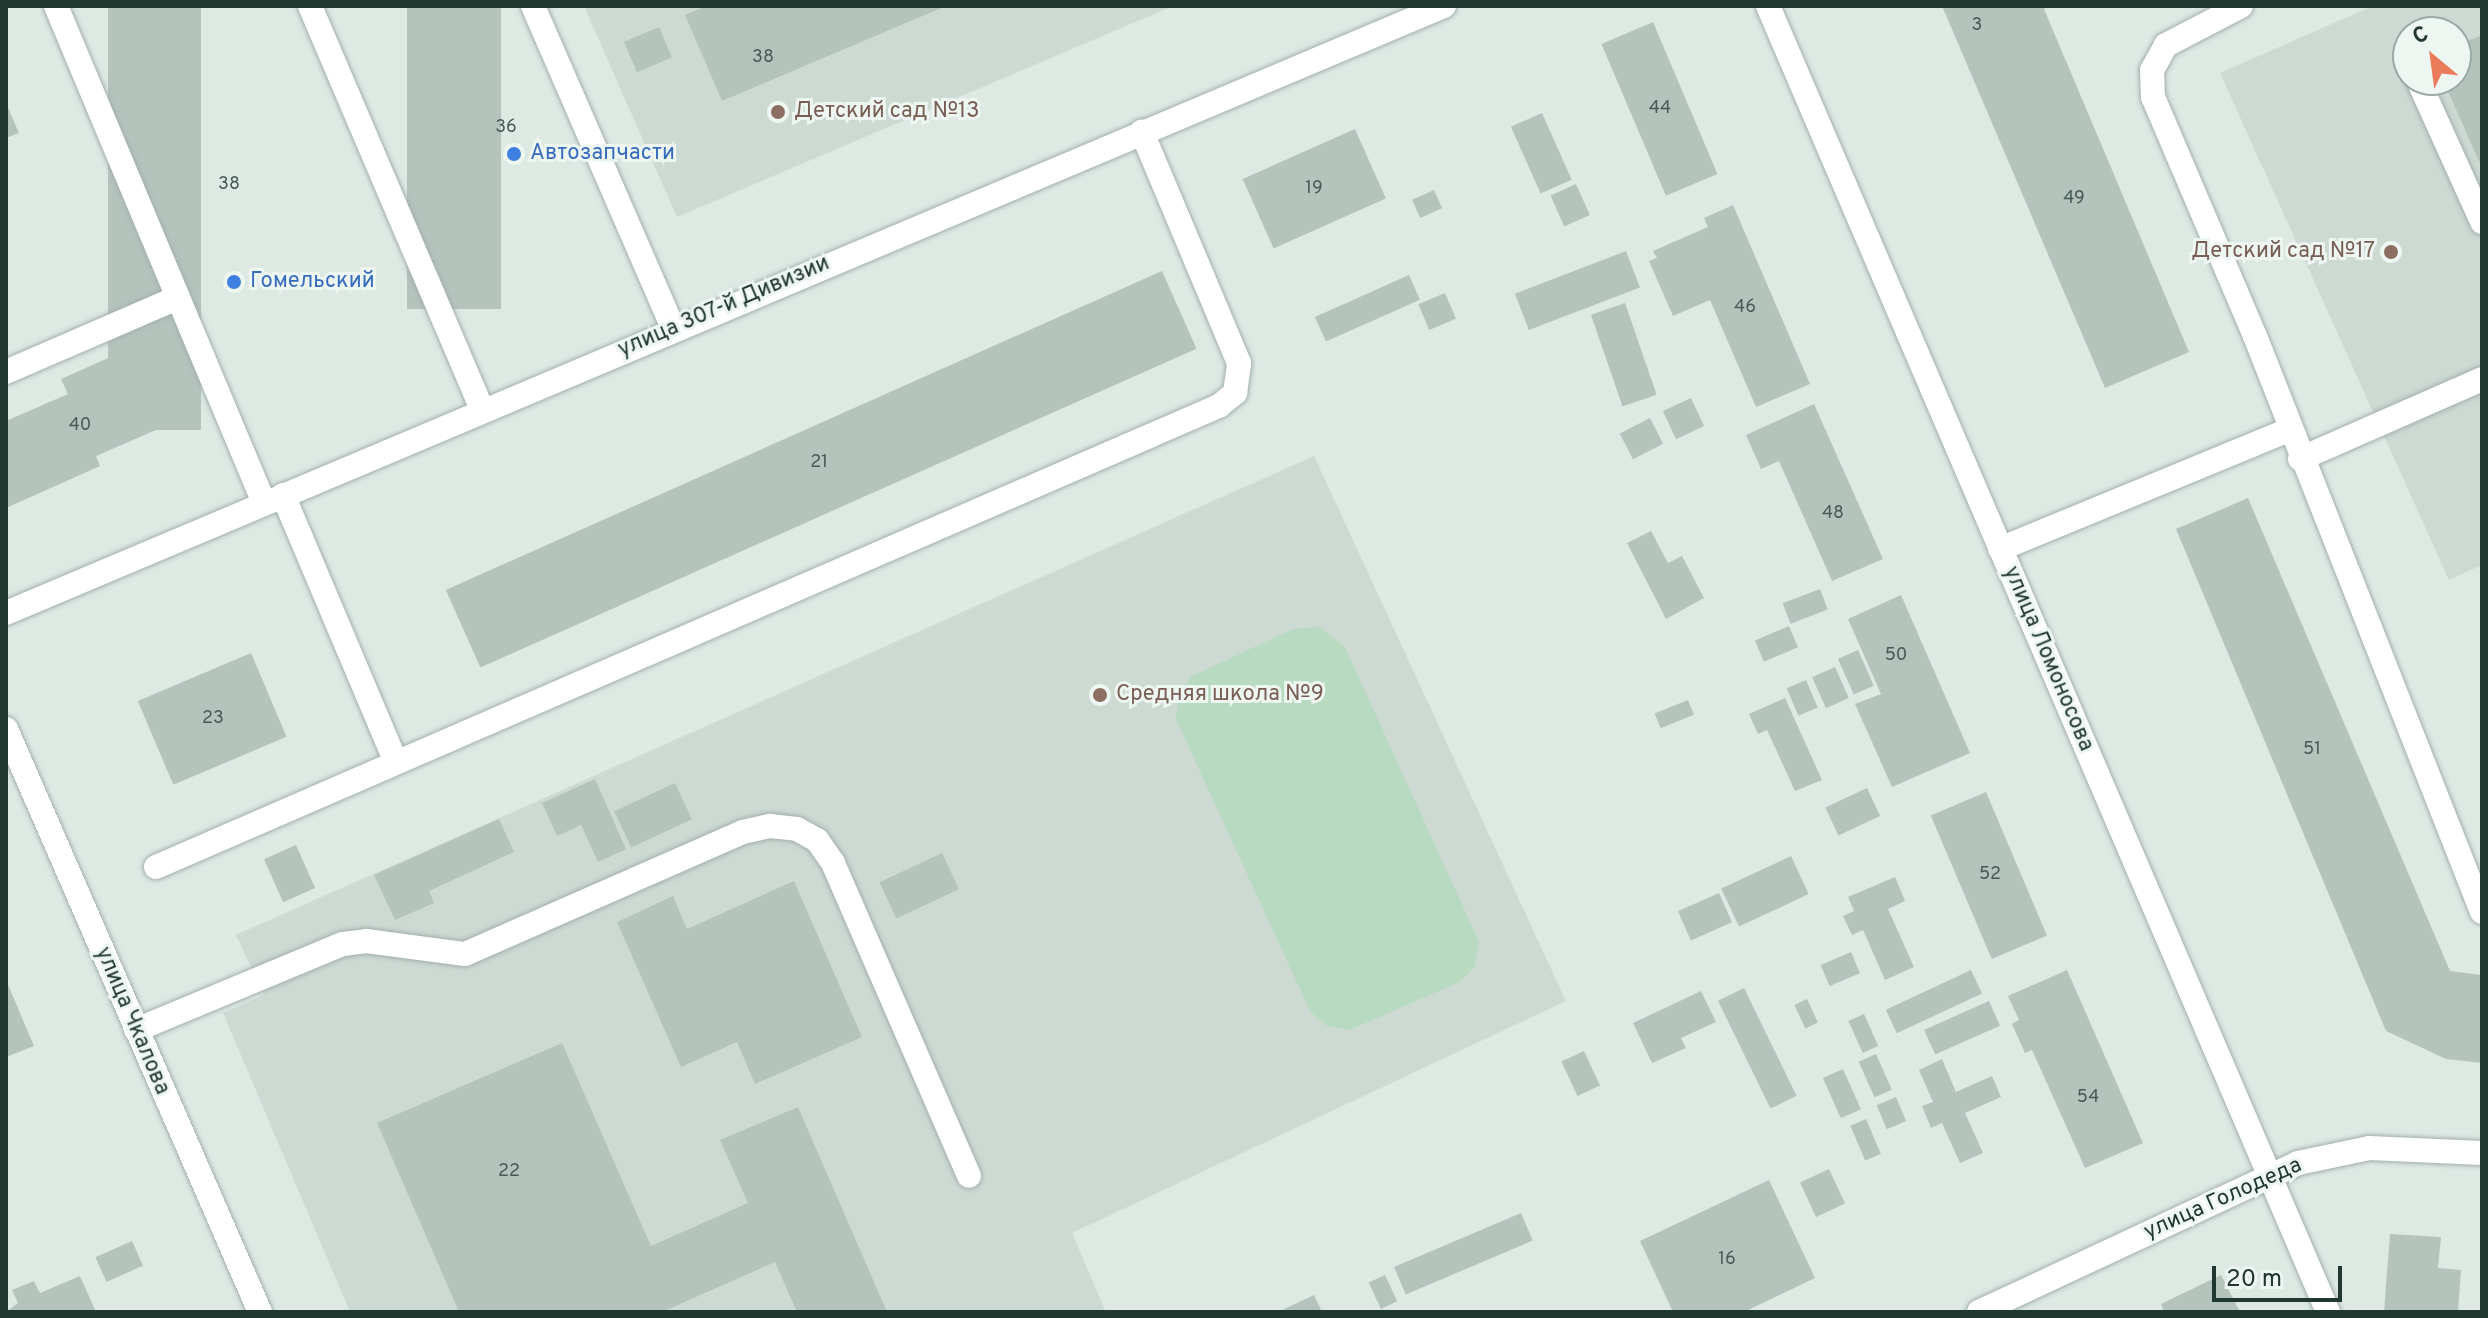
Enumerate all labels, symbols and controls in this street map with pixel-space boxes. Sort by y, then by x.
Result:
house number: 3 [1972,15,1982,37]
north arrow [2392,16,2472,96]
text: С [2408,21,2434,52]
house number: 38 [752,47,774,69]
house number: 44 [1649,98,1671,120]
place label: Детский сад №13 [794,99,980,125]
marker: Детский сад №13 [769,103,787,121]
house number: 36 [495,117,517,139]
place label: Автозапчасти [530,141,675,167]
marker: Автозапчасти [505,145,523,163]
house number: 38 [218,174,240,196]
house number: 19 [1305,178,1323,200]
house number: 49 [2063,188,2085,210]
place label: Детский сад №17 [2191,239,2375,265]
marker: Детский сад №17 [2382,243,2400,261]
street label: улица 307-й Дивизии [614,250,834,364]
place label: Гомельский [250,269,375,295]
marker: Гомельский [225,273,243,291]
house number: 46 [1734,297,1756,319]
house number: 40 [69,415,91,437]
house number: 21 [810,452,828,474]
house number: 48 [1822,503,1844,525]
street label: улица Ломоносова [1997,563,2099,755]
house number: 50 [1885,645,1907,667]
place label: Средняя школа №9 [1116,682,1324,708]
marker: Средняя школа №9 [1091,686,1109,704]
house number: 23 [202,708,224,730]
house number: 51 [2303,739,2321,761]
house number: 52 [1979,864,2001,886]
street label: улица Чкалова [89,943,175,1099]
house number: 54 [2077,1087,2099,1109]
street label: улица Голодеда [2140,1152,2306,1246]
house number: 22 [498,1161,520,1183]
house number: 16 [1718,1249,1736,1271]
scale bar [2216,1250,2346,1300]
text: 20 m [2226,1265,2282,1295]

